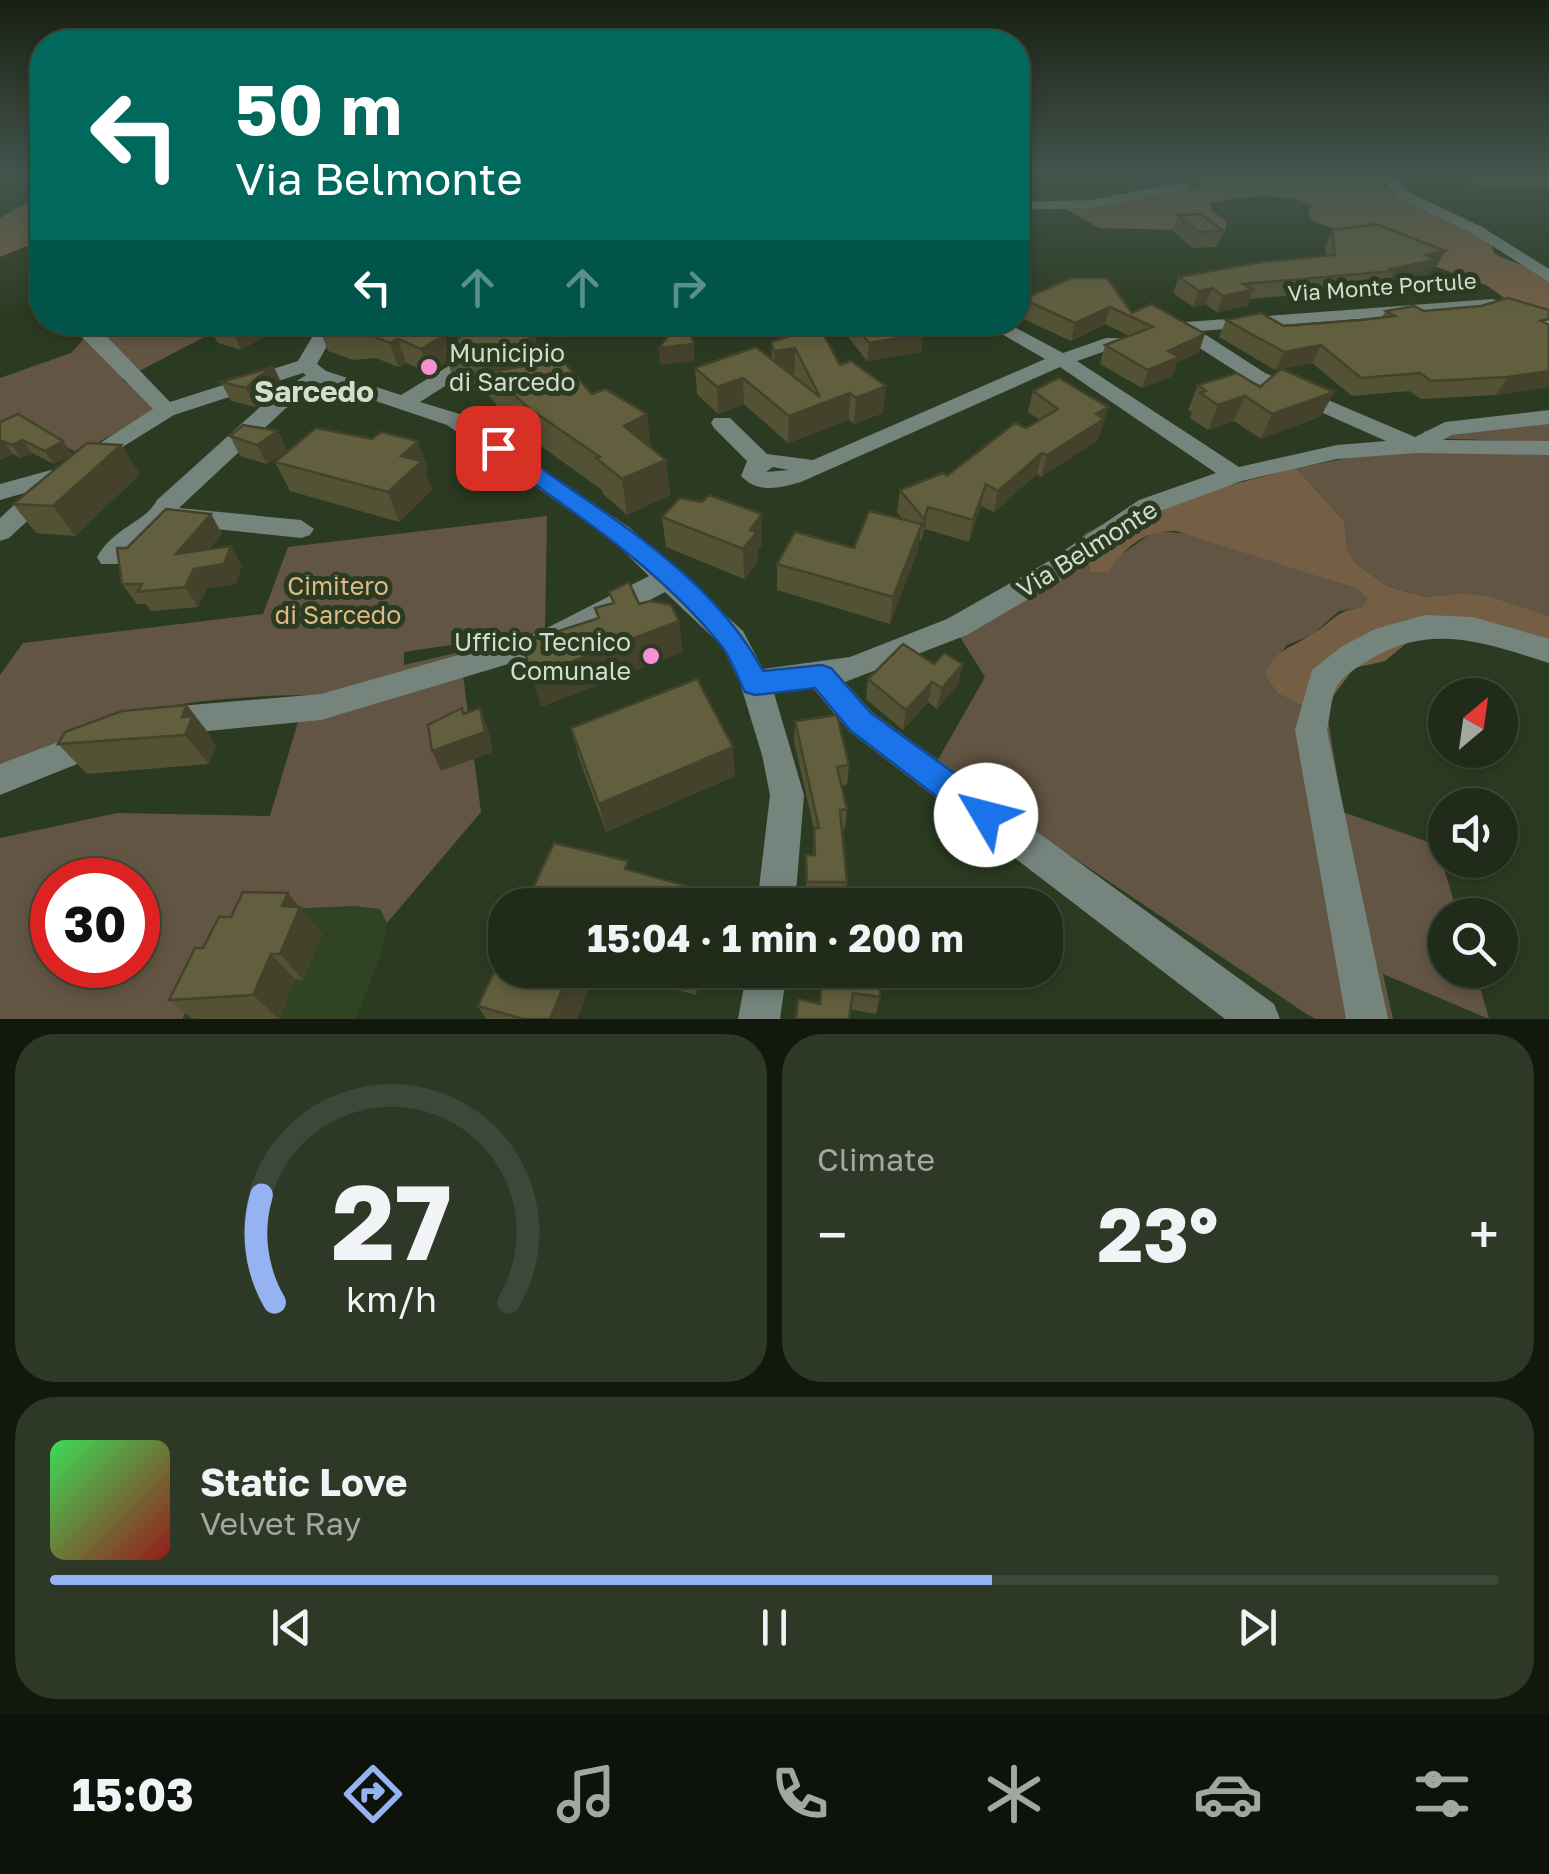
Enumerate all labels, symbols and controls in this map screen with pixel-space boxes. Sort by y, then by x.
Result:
text: 50 m [235,66,402,150]
icon: left [70,70,200,200]
text: Via Belmonte [235,151,523,205]
icon: left [345,260,400,315]
icon: ahead [450,260,505,315]
icon: ahead [555,260,610,315]
icon: right [660,260,715,315]
street label: Via Monte Portule [1287,266,1477,307]
place label: Municipio di Sarcedo [449,337,575,397]
marker: Municipio di Sarcedo [418,356,440,378]
district label: Sarcedo [254,373,374,409]
pin [456,406,541,491]
icon: arrive [471,421,526,476]
street label: Via Belmonte [1011,493,1163,604]
park label: Cimitero di Sarcedo [275,570,401,630]
place label: Ufficio Tecnico Comunale [454,626,631,686]
marker: Ufficio Tecnico Comunale [640,645,662,667]
north arrow [1428,678,1518,768]
map controls [1428,678,1518,988]
position arrow [934,763,1038,867]
button: sound [1428,788,1518,878]
speed limit sign: 30 [30,858,160,988]
button: search [1428,898,1518,988]
text: 15:04 · 1 min · 200 m [587,915,964,960]
text: Climate [817,1140,935,1178]
text: 27 [331,1158,451,1283]
text: 23° [1098,1188,1218,1279]
text: − [817,1201,847,1267]
text: + [1469,1201,1499,1267]
text: km/h [346,1277,436,1320]
text: Static Love [200,1459,407,1504]
text: Velvet Ray [200,1504,361,1542]
icon: previous [264,1600,319,1655]
icon: pause [747,1600,802,1655]
icon: next [1230,1600,1285,1655]
icon: directions [338,1759,408,1829]
icon: music [551,1759,621,1829]
icon: phone [765,1759,835,1829]
icon: climate [979,1759,1049,1829]
icon: car [1193,1759,1263,1829]
icon: filters [1407,1759,1477,1829]
text: 15:03 [72,1767,194,1821]

